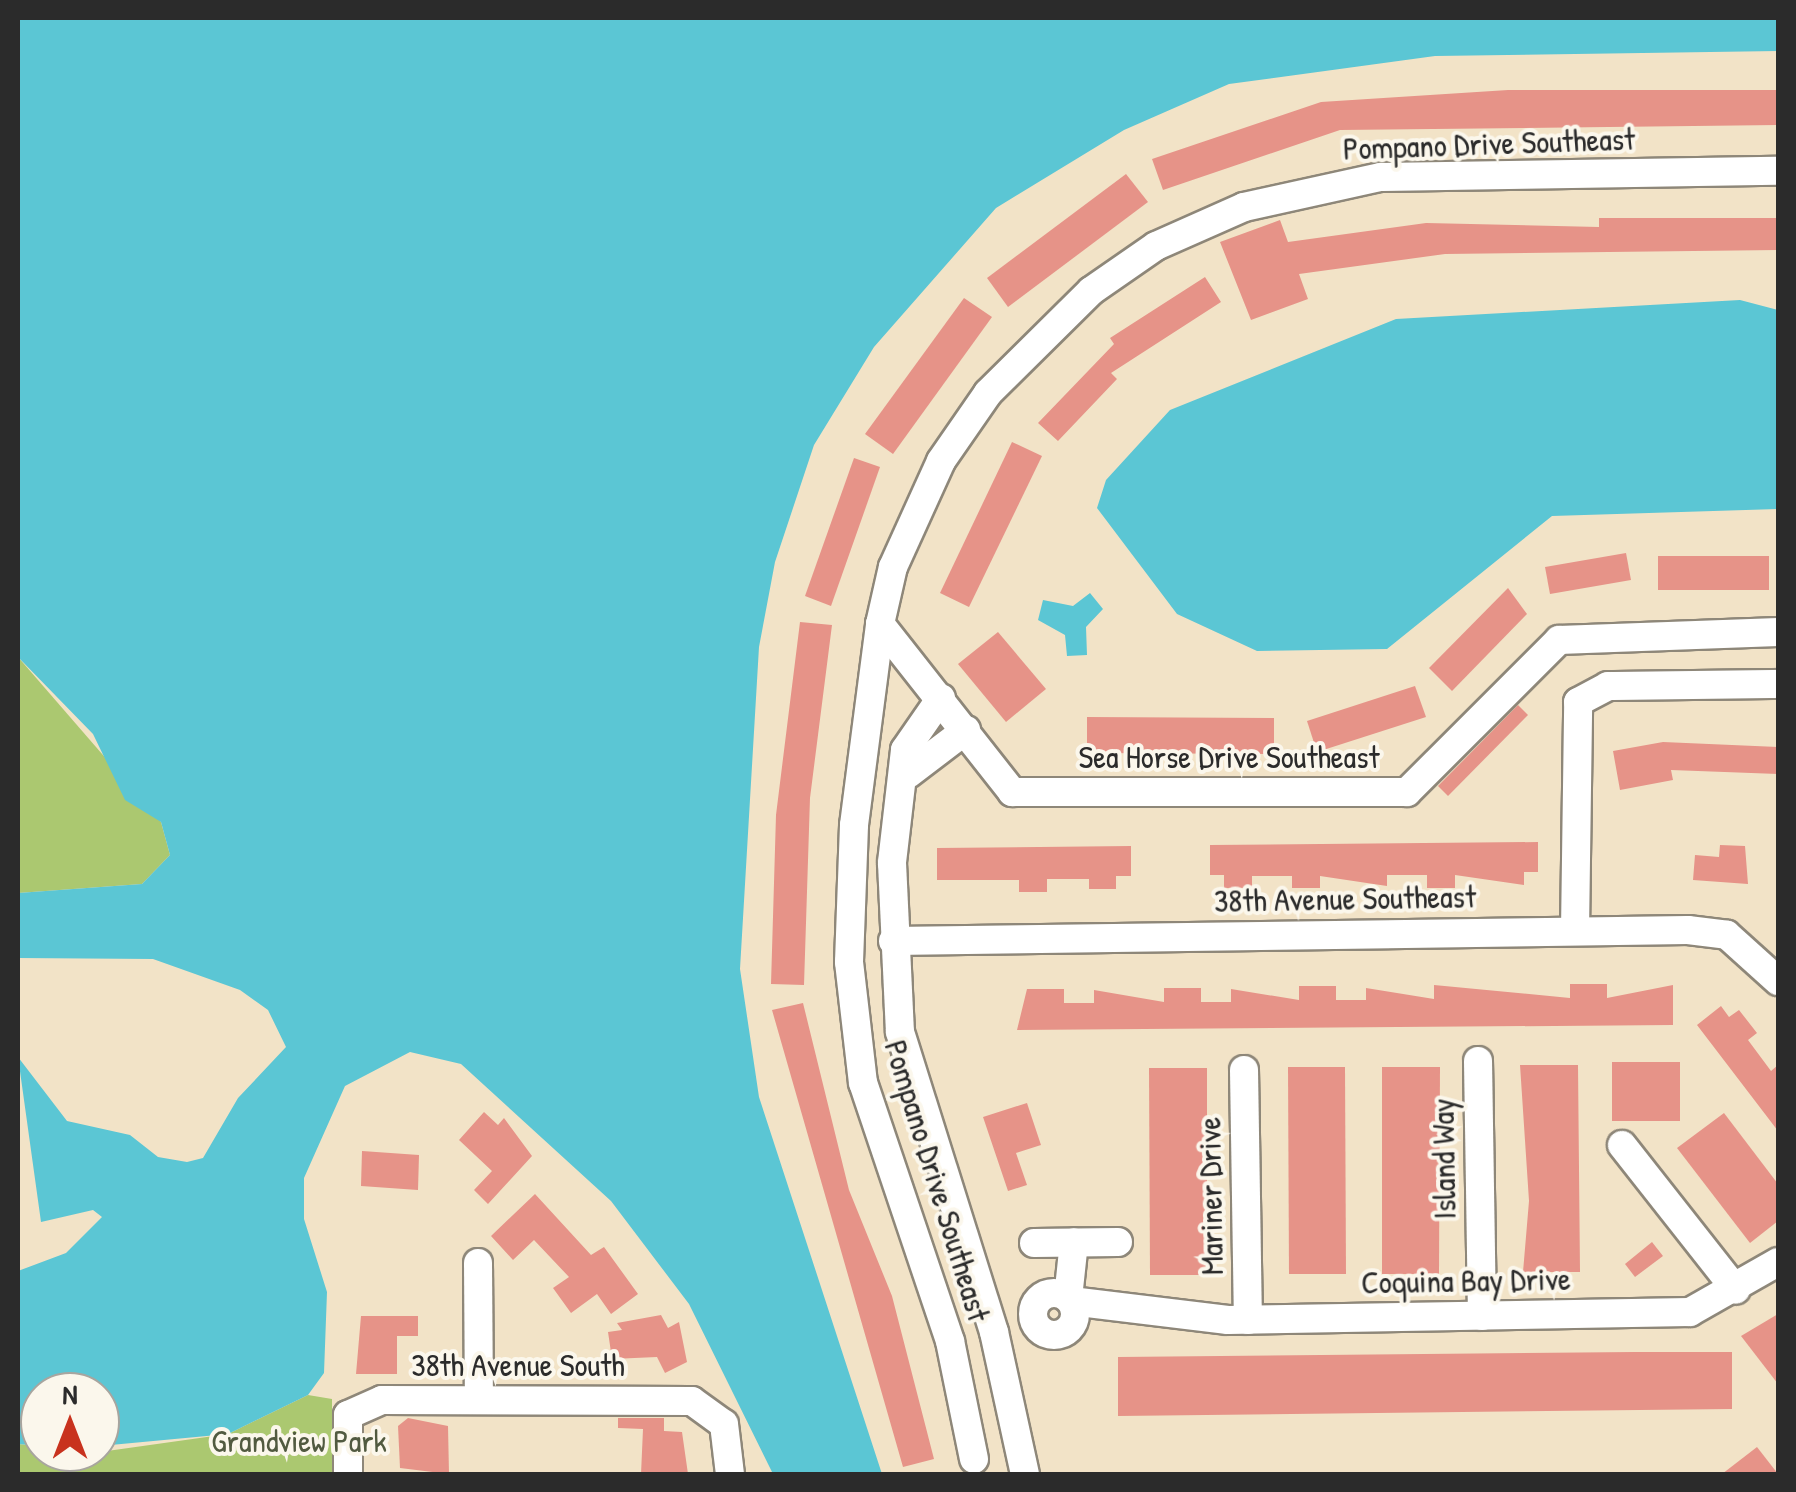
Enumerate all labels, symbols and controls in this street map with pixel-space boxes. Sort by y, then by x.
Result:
street label: Pompano Drive Southeast [1342,120,1636,168]
street label: Sea Horse Drive Southeast [1079,738,1379,776]
street label: 38th Avenue Southeast [1214,878,1476,920]
street label: Pompano Drive Southeast [876,1036,998,1326]
street label: Island Way [1424,1098,1464,1220]
street label: Mariner Drive [1190,1117,1232,1275]
street label: Coquina Bay Drive [1361,1260,1571,1302]
street label: 38th Avenue South [411,1346,625,1384]
north arrow [20,1372,120,1472]
text: N [63,1375,77,1413]
park label: Grandview Park [211,1422,387,1460]

